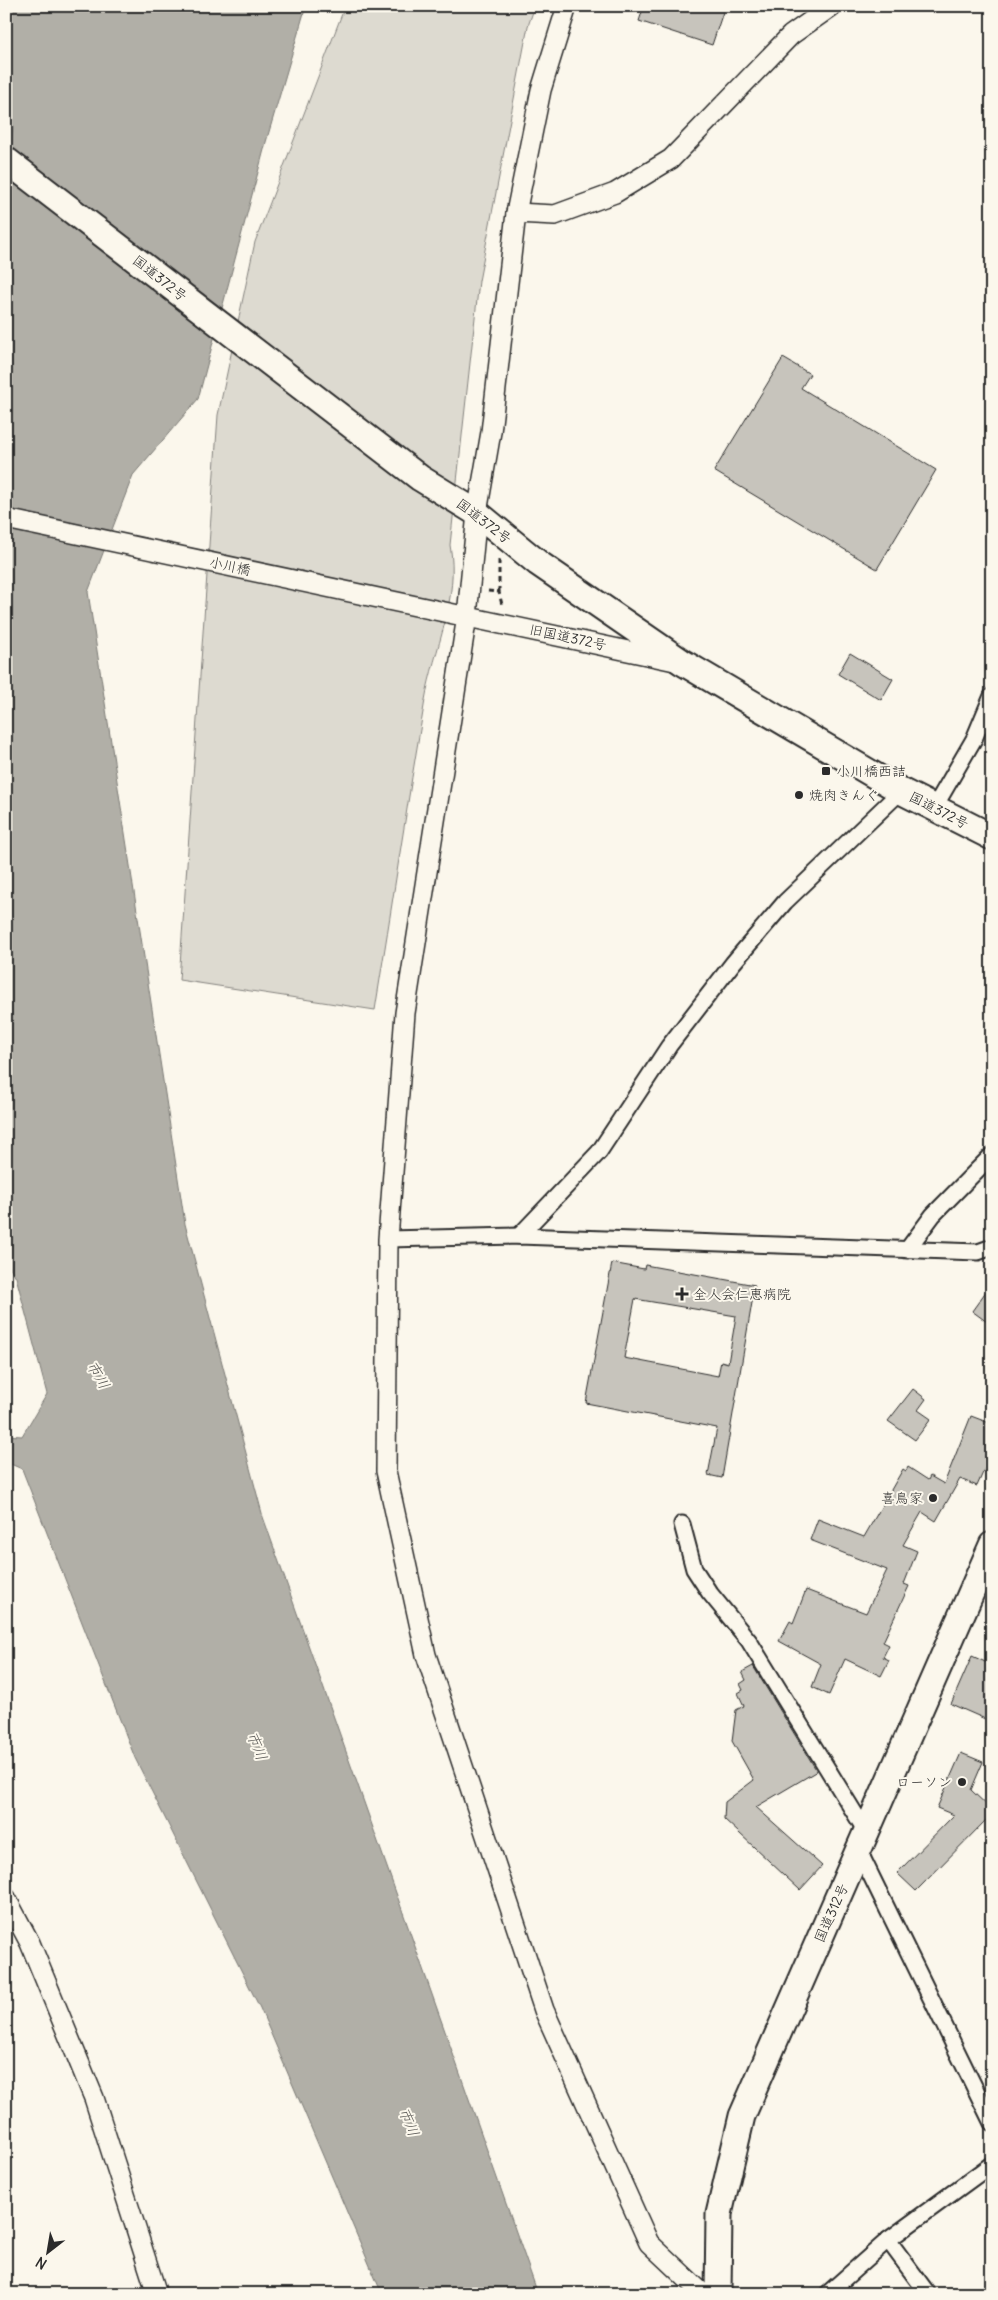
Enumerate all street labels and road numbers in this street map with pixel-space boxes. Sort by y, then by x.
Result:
street label: 国道372号 [129,251,191,305]
street label: 国道372号 [453,494,515,548]
street label: 小川橋 [208,553,252,579]
street label: 旧国道372号 [528,620,608,654]
street label: 国道372号 [906,787,972,833]
street label: 国道312号 [810,1881,852,1945]

